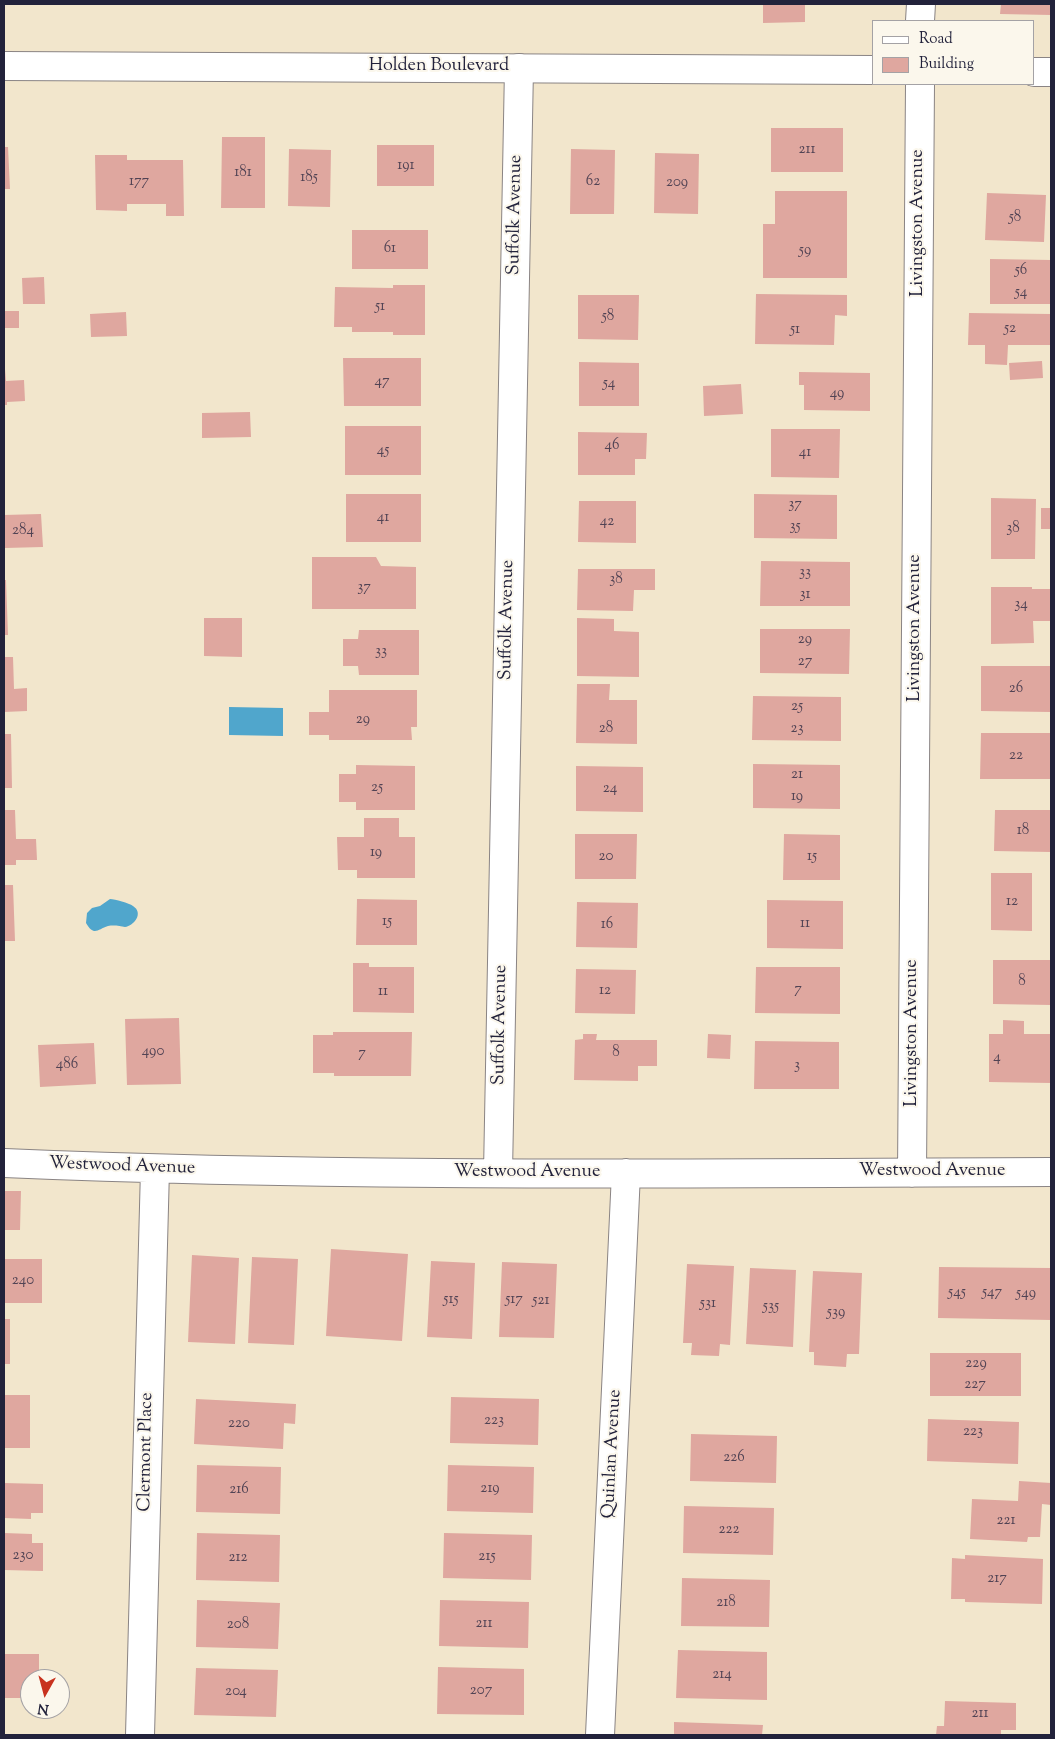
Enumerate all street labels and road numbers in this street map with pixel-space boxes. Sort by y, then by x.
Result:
street label: Holden Boulevard [369,56,509,78]
street label: Livingston Avenue [908,149,930,297]
street label: Suffolk Avenue [504,155,528,275]
street label: Livingston Avenue [905,554,927,702]
street label: Suffolk Avenue [496,560,520,680]
street label: Livingston Avenue [902,959,924,1107]
street label: Suffolk Avenue [489,965,513,1085]
street label: Westwood Avenue [48,1154,196,1180]
street label: Westwood Avenue [859,1161,1005,1183]
street label: Westwood Avenue [454,1162,600,1184]
street label: Quinlan Avenue [599,1389,627,1519]
street label: Clermont Place [135,1392,159,1512]

